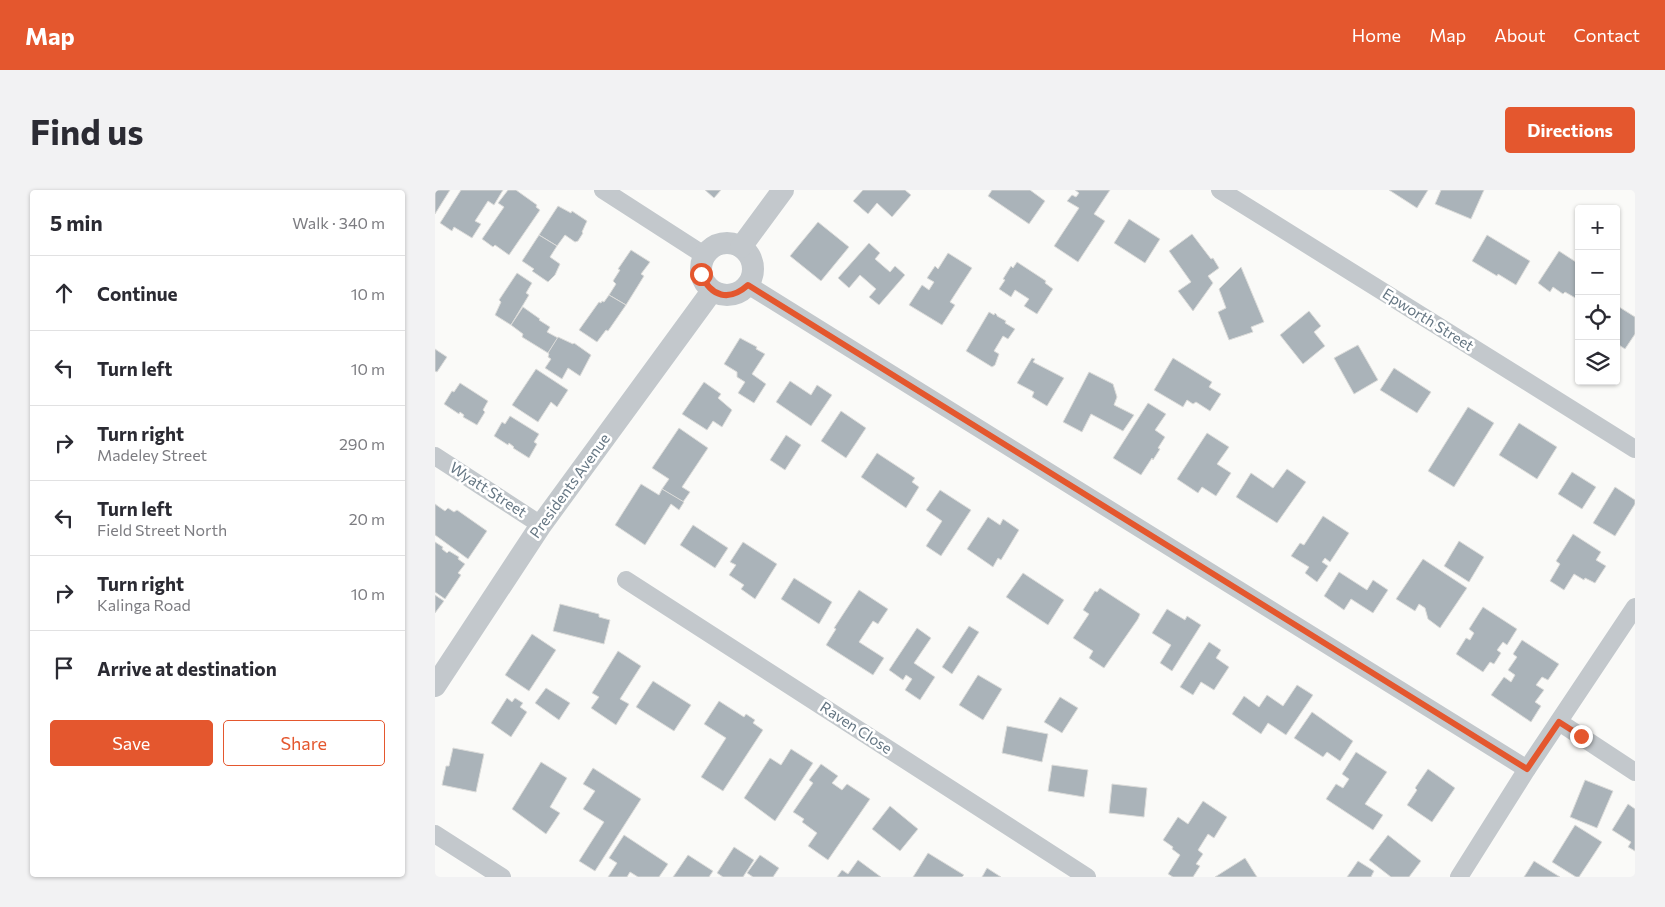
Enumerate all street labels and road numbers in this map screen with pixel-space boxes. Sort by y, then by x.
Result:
street label: Epworth Street [1380,284,1478,354]
street label: Presidents Avenue [525,430,613,541]
street label: Wyatt Street [447,458,530,521]
street label: Raven Close [817,697,896,757]

